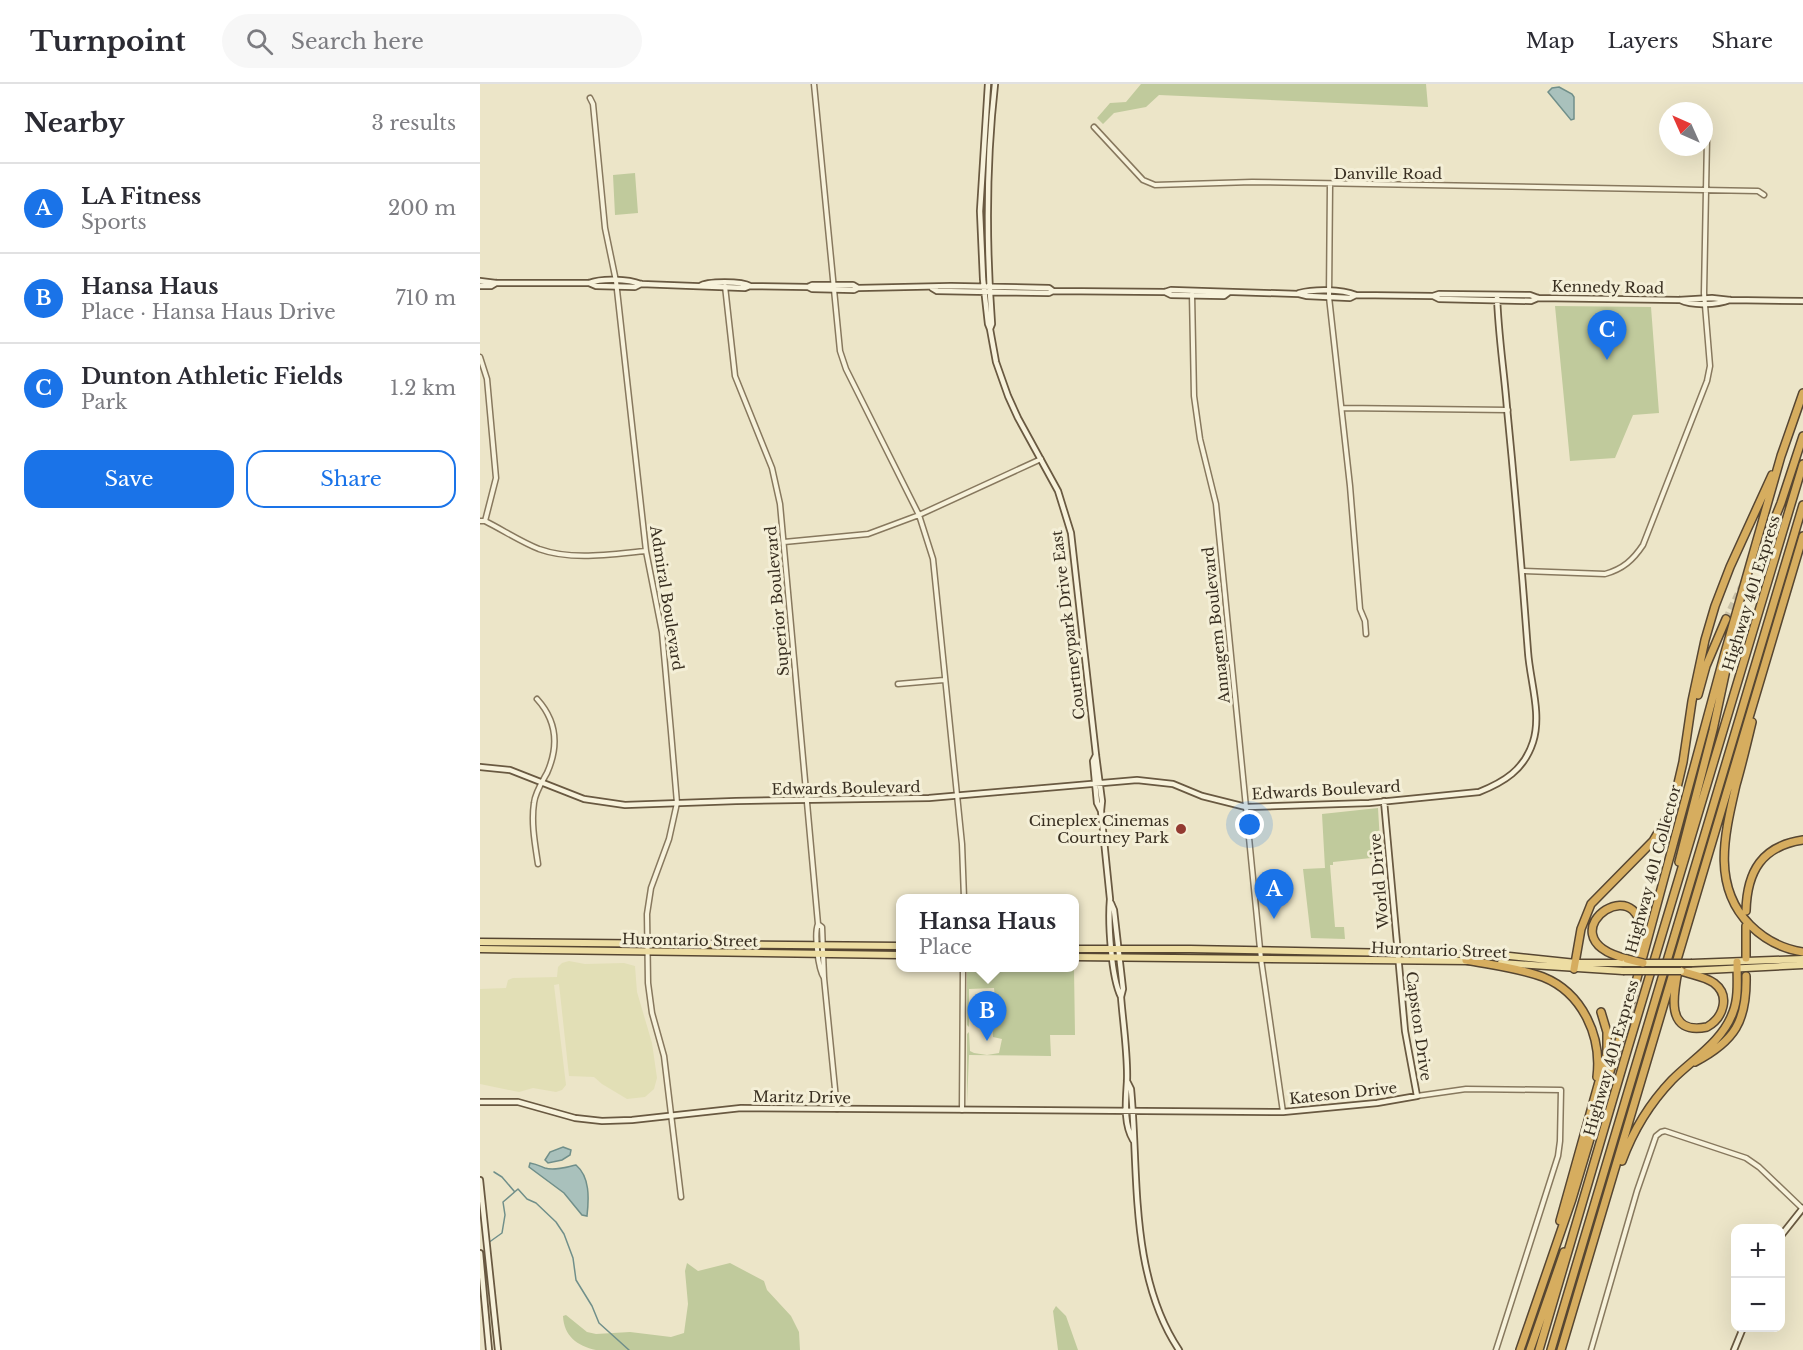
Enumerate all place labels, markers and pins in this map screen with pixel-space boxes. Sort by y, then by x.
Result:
pin: C [1588,310,1626,360]
place label: Cineplex Cinemas Courtney Park [1029,811,1170,847]
marker: Cineplex Cinemas Courtney Park [1174,822,1188,836]
pin: A [1254,870,1294,919]
pin: B [968,992,1006,1041]

